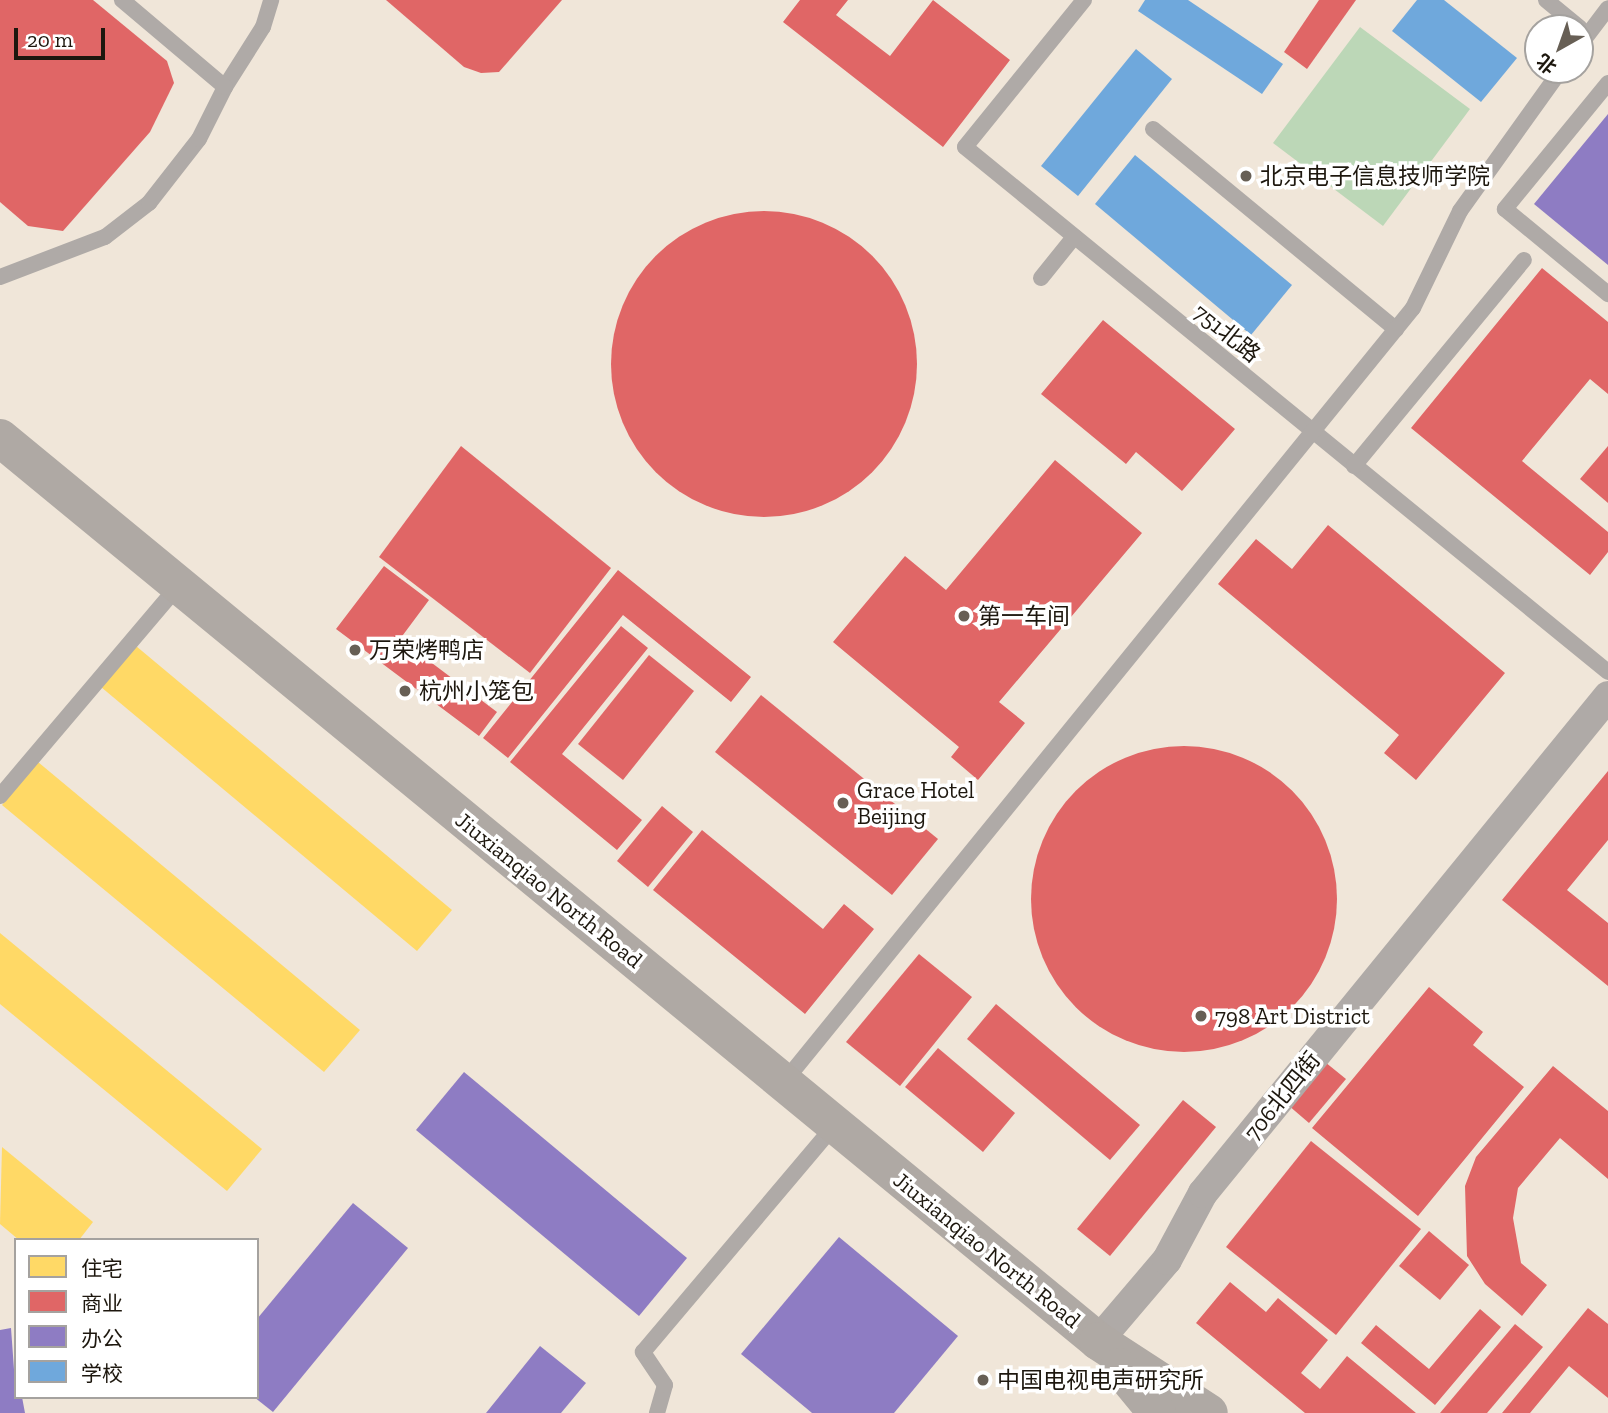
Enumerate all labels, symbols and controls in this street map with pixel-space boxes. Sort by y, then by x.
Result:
scale bar [18,14,108,58]
north arrow [1524,14,1594,84]
text: 20 m [27,27,73,52]
text: 北 [1532,49,1561,79]
place label: 北京电子信息技师学院 [1260,162,1490,190]
marker: 北京电子信息技师学院 [1238,168,1254,184]
street label: 751北路 [1188,298,1266,368]
place label: 第一车间 [978,602,1070,630]
marker: 第一车间 [956,608,972,624]
place label: 万荣烤鸭店 [369,636,484,664]
marker: 万荣烤鸭店 [347,642,363,658]
place label: 杭州小笼包 [419,677,534,705]
marker: 杭州小笼包 [397,683,413,699]
place label: Grace Hotel Beijing [857,776,974,830]
marker: Grace Hotel Beijing [835,795,851,811]
street label: Jiuxianqiao North Road [450,806,648,974]
place label: 798 Art District [1215,1002,1370,1030]
marker: 798 Art District [1193,1008,1209,1024]
street label: 706北四街 [1238,1046,1326,1146]
street label: Jiuxianqiao North Road [888,1166,1086,1334]
legend [14,1238,259,1399]
text: 住宅 [81,1256,123,1281]
text: 商业 [81,1291,123,1316]
text: 办公 [81,1326,123,1351]
text: 学校 [81,1361,123,1386]
place label: 中国电视电声研究所 [997,1366,1204,1394]
marker: 中国电视电声研究所 [975,1372,991,1388]

